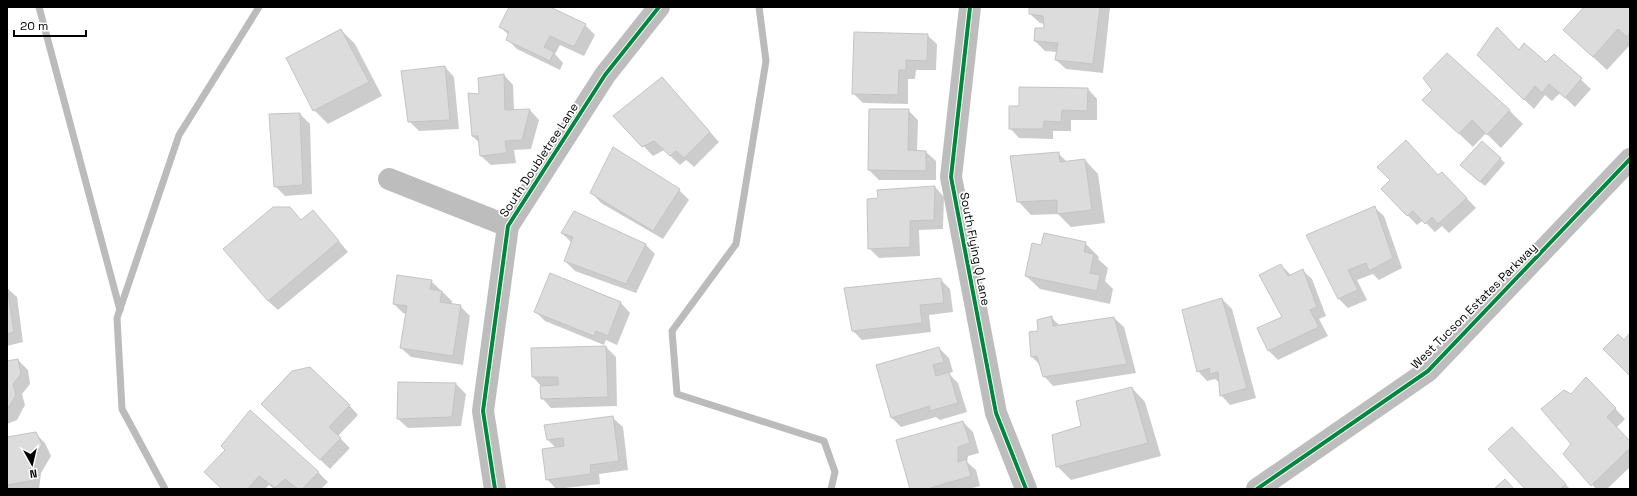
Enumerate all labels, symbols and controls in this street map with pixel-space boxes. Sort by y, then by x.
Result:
scale bar [14,12,86,38]
text: 20 m [20,18,48,34]
street label: South Doubletree Lane [496,100,582,220]
street label: South Flying Q Lane [956,191,994,307]
street label: West Tucson Estates Parkway [1408,240,1540,372]
north arrow [12,444,52,484]
text: N [29,466,38,481]

